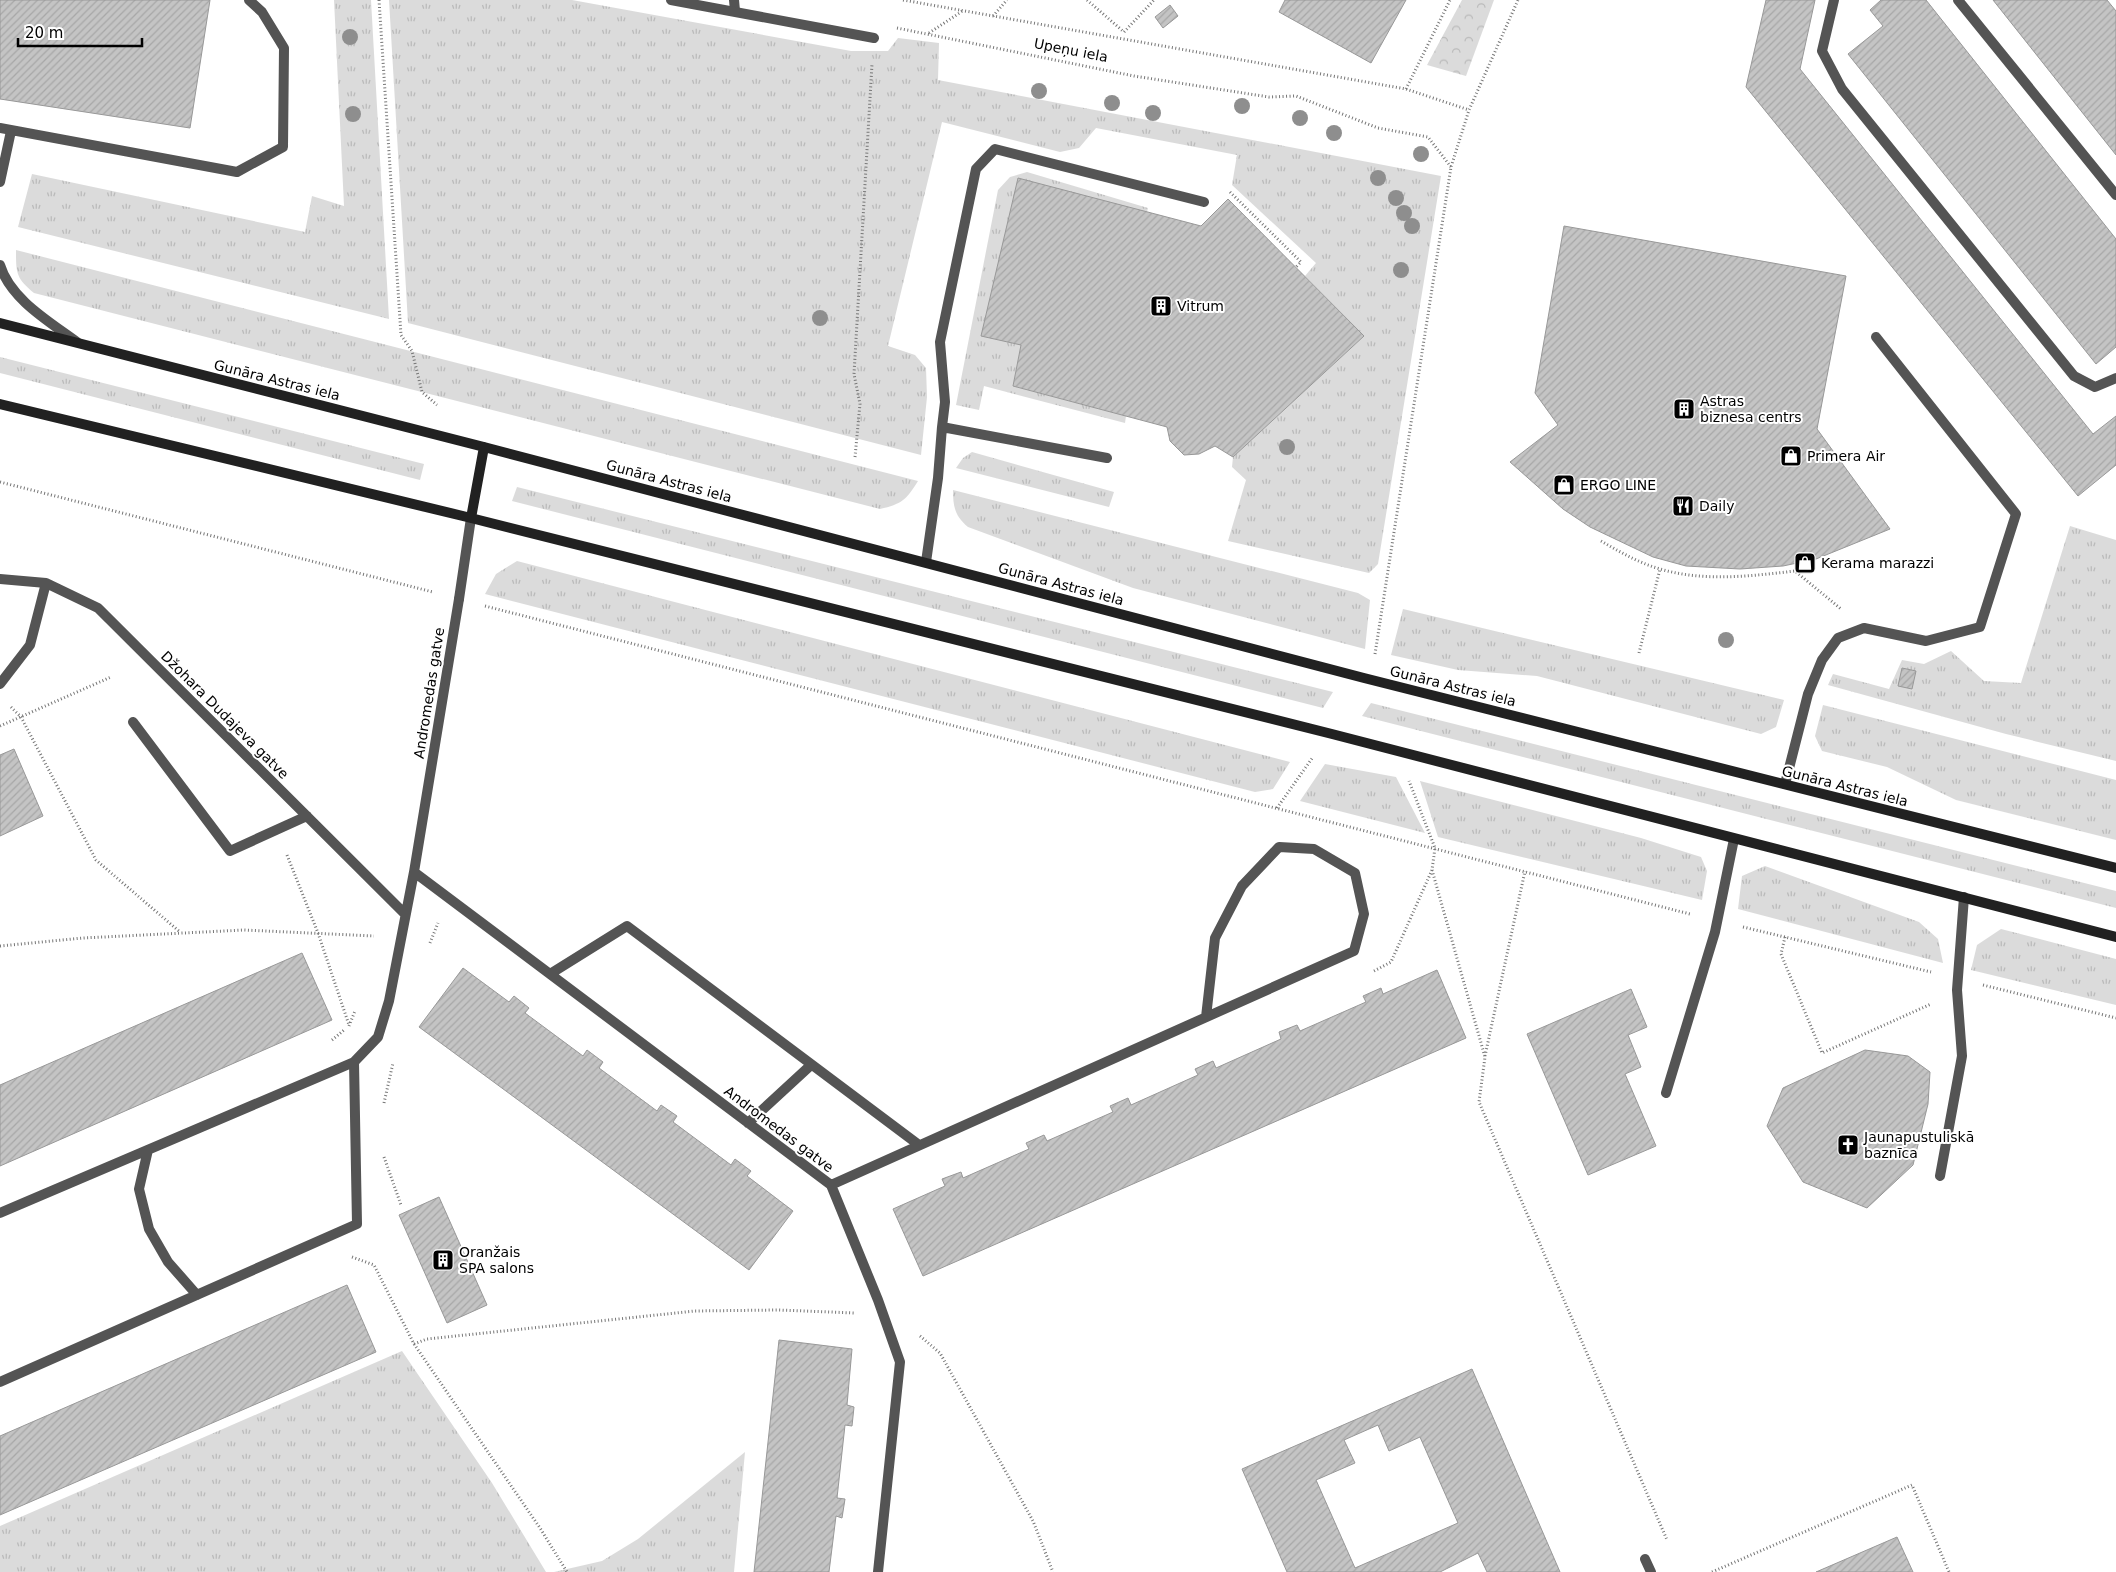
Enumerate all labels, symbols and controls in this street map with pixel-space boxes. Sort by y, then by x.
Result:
scale bar [18,15,141,47]
text: 20 m [25,24,63,42]
street label: Upeņu iela [1033,35,1109,66]
building icon: Vitrum [1149,294,1173,318]
place label: Vitrum [1177,298,1224,314]
street label: Gunāra Astras iela [212,357,342,403]
place label: Astras biznesa centrs [1700,393,1802,425]
building icon: Astras biznesa centrs [1672,397,1696,421]
shop icon: Primera Air [1779,444,1803,468]
place label: Primera Air [1807,448,1885,464]
street label: Gunāra Astras iela [604,457,734,505]
shop icon: ERGO LINE [1552,473,1576,497]
place label: ERGO LINE [1580,477,1656,493]
restaurant icon: Daily [1671,494,1695,518]
place label: Daily [1699,498,1734,514]
shop icon: Kerama marazzi [1793,551,1817,575]
place label: Kerama marazzi [1821,555,1934,571]
street label: Gunāra Astras iela [996,560,1126,608]
street label: Andromedas gatve [411,626,447,760]
street label: Džohara Dudajeva gatve [158,648,292,782]
street label: Gunāra Astras iela [1388,663,1518,709]
street label: Gunāra Astras iela [1780,763,1910,809]
street label: Andromedas gatve [721,1083,837,1175]
place label: Jaunapustuliskā baznīca [1863,1129,1974,1161]
church icon: Jaunapustuliskā baznīca [1836,1133,1860,1157]
place label: Oranžais SPA salons [459,1244,534,1276]
building icon: Oranžais SPA salons [431,1248,455,1272]

